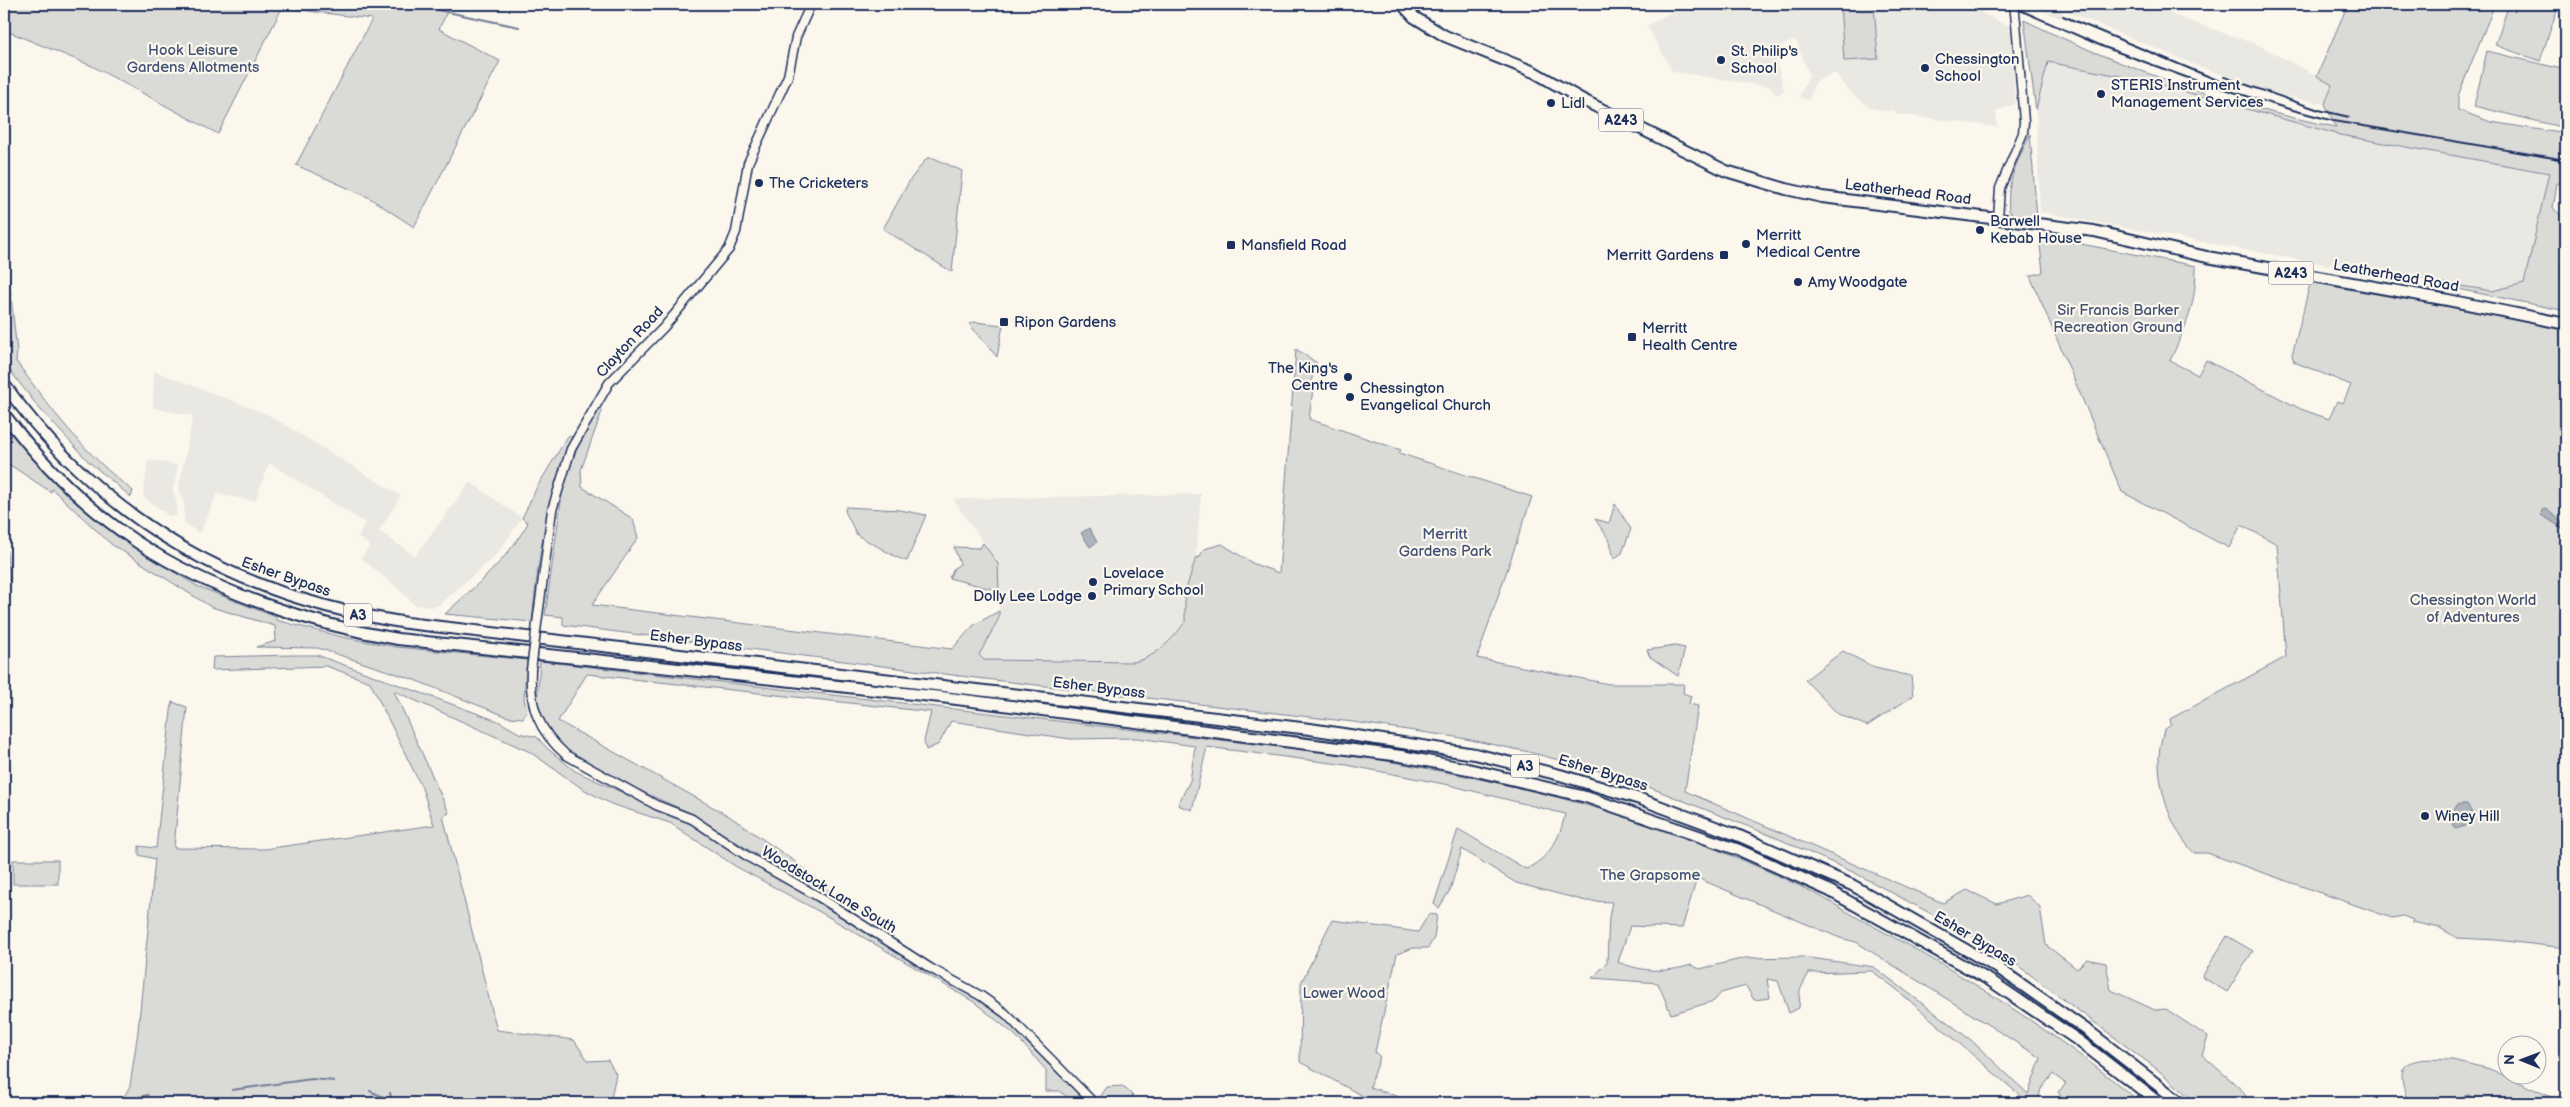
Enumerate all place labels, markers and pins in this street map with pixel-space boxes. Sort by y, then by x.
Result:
place label: St. Philip's School [1731,42,1799,78]
place label: Chessington School [1935,50,2019,86]
marker: St. Philip's School [1715,54,1727,66]
marker: Chessington School [1919,62,1931,74]
place label: STERIS Instrument Management Services [2111,76,2264,112]
marker: STERIS Instrument Management Services [2095,88,2107,100]
place label: Lidl [1561,94,1585,113]
marker: Lidl [1545,97,1557,109]
place label: The Cricketers [769,174,869,193]
marker: The Cricketers [753,177,765,189]
place label: Barwell Kebab House [1990,212,2082,248]
marker: Barwell Kebab House [1974,224,1986,236]
place label: Merritt Medical Centre [1756,226,1861,262]
place label: Mansfield Road [1241,236,1347,255]
marker: Merritt Medical Centre [1740,238,1752,250]
marker: Mansfield Road [1225,239,1237,251]
place label: Merritt Gardens [1606,246,1715,265]
marker: Merritt Gardens [1718,249,1730,261]
place label: Amy Woodgate [1808,273,1908,292]
marker: Amy Woodgate [1792,276,1804,288]
place label: Ripon Gardens [1014,313,1117,332]
marker: Ripon Gardens [998,316,1010,328]
place label: Merritt Health Centre [1642,319,1737,355]
marker: Merritt Health Centre [1626,331,1638,343]
place label: The King's Centre [1268,359,1339,395]
marker: The King's Centre [1342,371,1354,383]
place label: Chessington Evangelical Church [1360,379,1491,415]
marker: Chessington Evangelical Church [1344,391,1356,403]
place label: Lovelace Primary School [1103,564,1204,600]
marker: Lovelace Primary School [1087,576,1099,588]
place label: Dolly Lee Lodge [973,587,1082,606]
marker: Dolly Lee Lodge [1086,590,1098,602]
place label: Winey Hill [2435,807,2500,826]
marker: Winey Hill [2419,810,2431,822]

